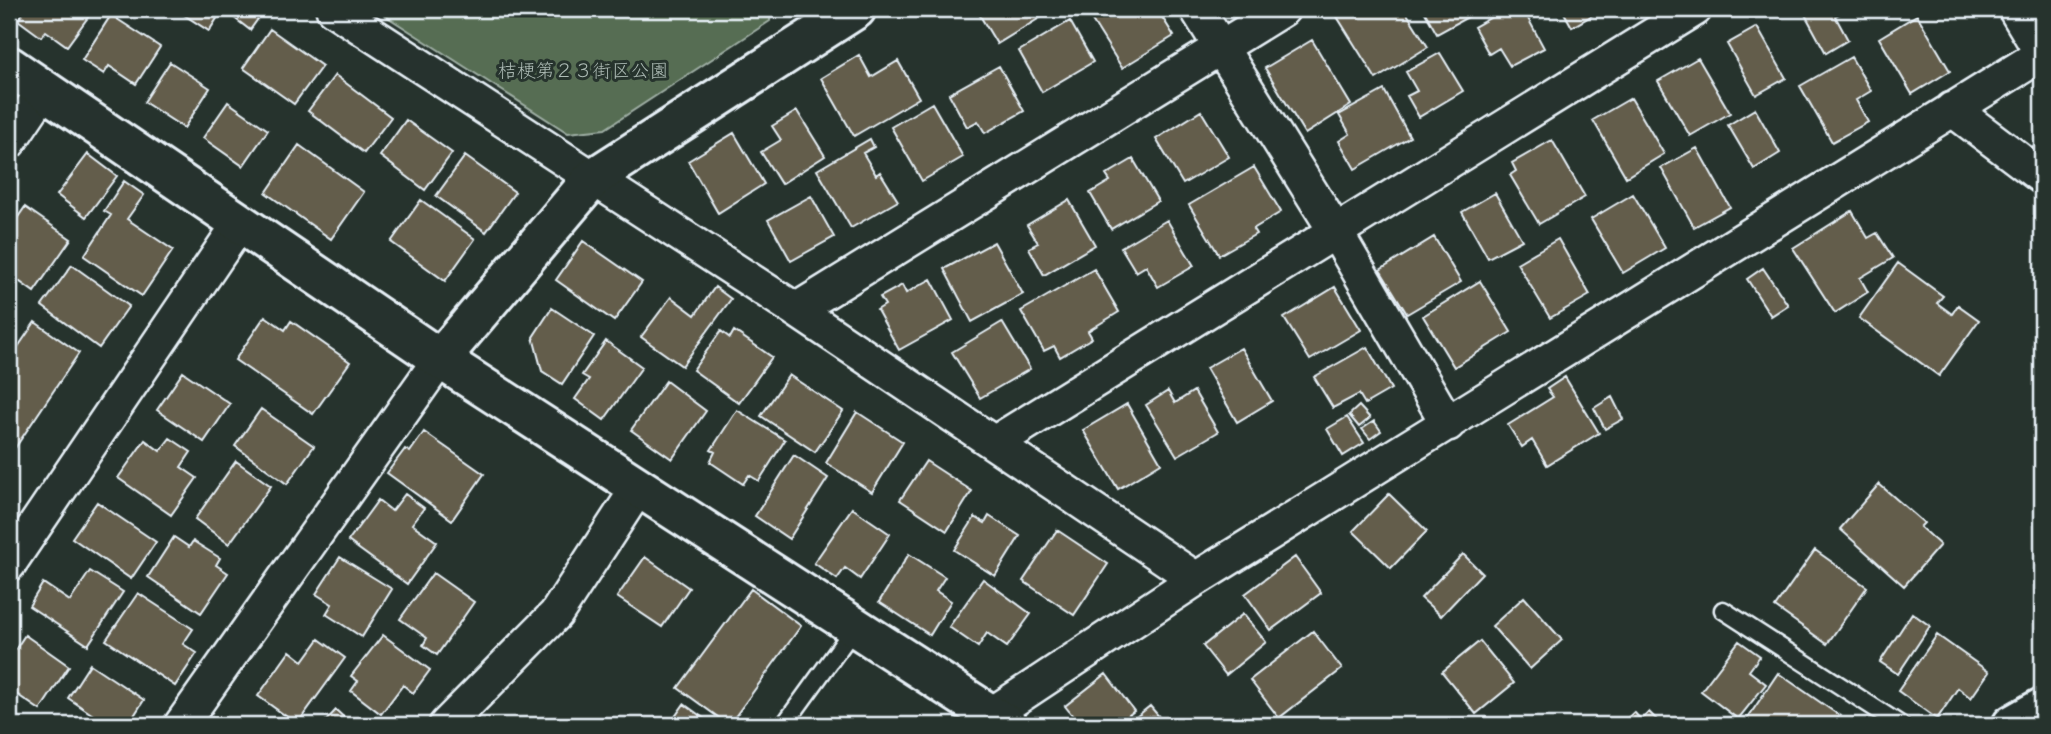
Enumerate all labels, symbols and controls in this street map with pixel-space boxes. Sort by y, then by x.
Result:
park label: 桔梗第２３街区公園 [497,58,669,82]

